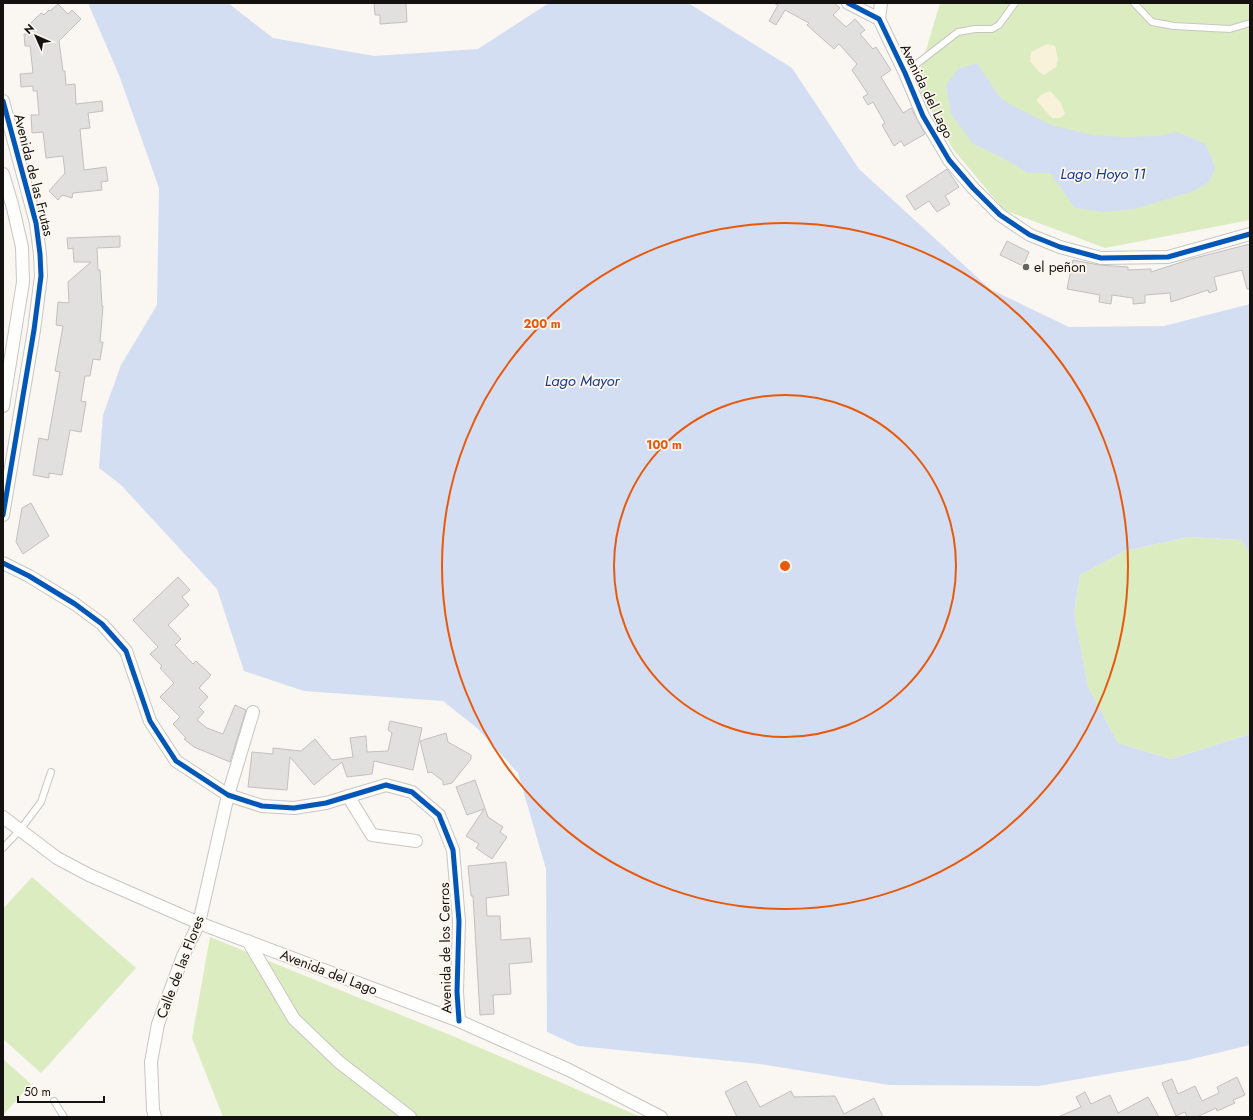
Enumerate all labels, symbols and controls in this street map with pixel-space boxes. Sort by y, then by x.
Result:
north arrow [16,16,56,56]
text: N [20,20,38,38]
street label: Avenida del Lago [895,40,959,142]
street label: Avenida de las Frutas [9,112,59,239]
water label: Lago Hoyo 11 [1060,163,1146,185]
place label: el peñon [1034,257,1086,277]
marker: el peñon [1021,262,1031,272]
text: 200 m [523,315,561,333]
water label: Lago Mayor [545,370,620,392]
text: 100 m [646,436,682,454]
centre of rings [778,559,792,573]
street label: Avenida de los Cerros [434,882,456,1014]
street label: Calle de las Flores [151,912,209,1021]
street label: Avenida del Lago [277,944,381,1000]
scale bar [18,1078,104,1104]
text: 50 m [24,1083,51,1101]

